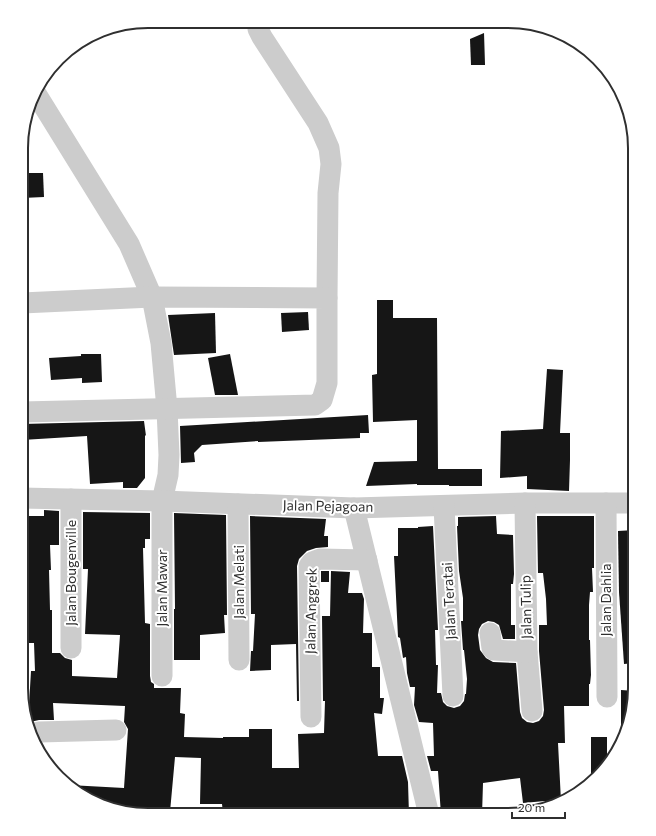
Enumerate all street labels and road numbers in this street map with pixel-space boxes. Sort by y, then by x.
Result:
street label: Jalan Pejagoan [282,496,374,515]
street label: Jalan Bougenville [62,520,79,626]
street label: Jalan Melati [230,545,247,619]
street label: Jalan Mawar [153,549,170,627]
street label: Jalan Teratai [438,562,459,640]
street label: Jalan Dahlia [597,563,614,637]
street label: Jalan Anggrek [301,567,320,654]
street label: Jalan Tulip [516,575,535,639]

